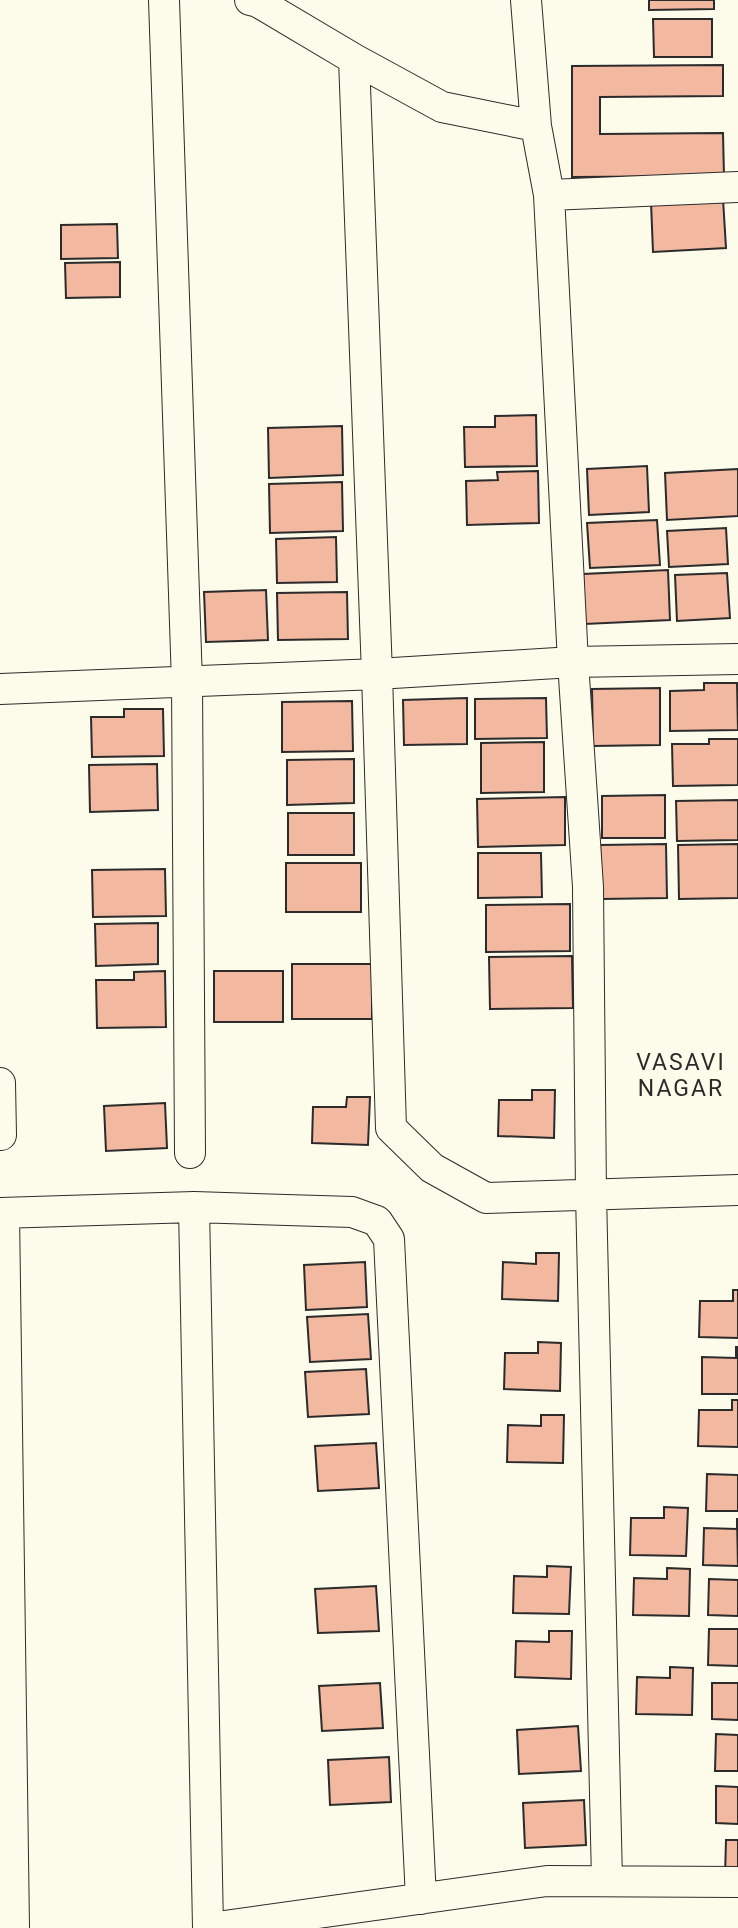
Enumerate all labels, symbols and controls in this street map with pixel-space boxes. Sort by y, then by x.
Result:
district label: VASAVI NAGAR [636,1049,726,1102]

